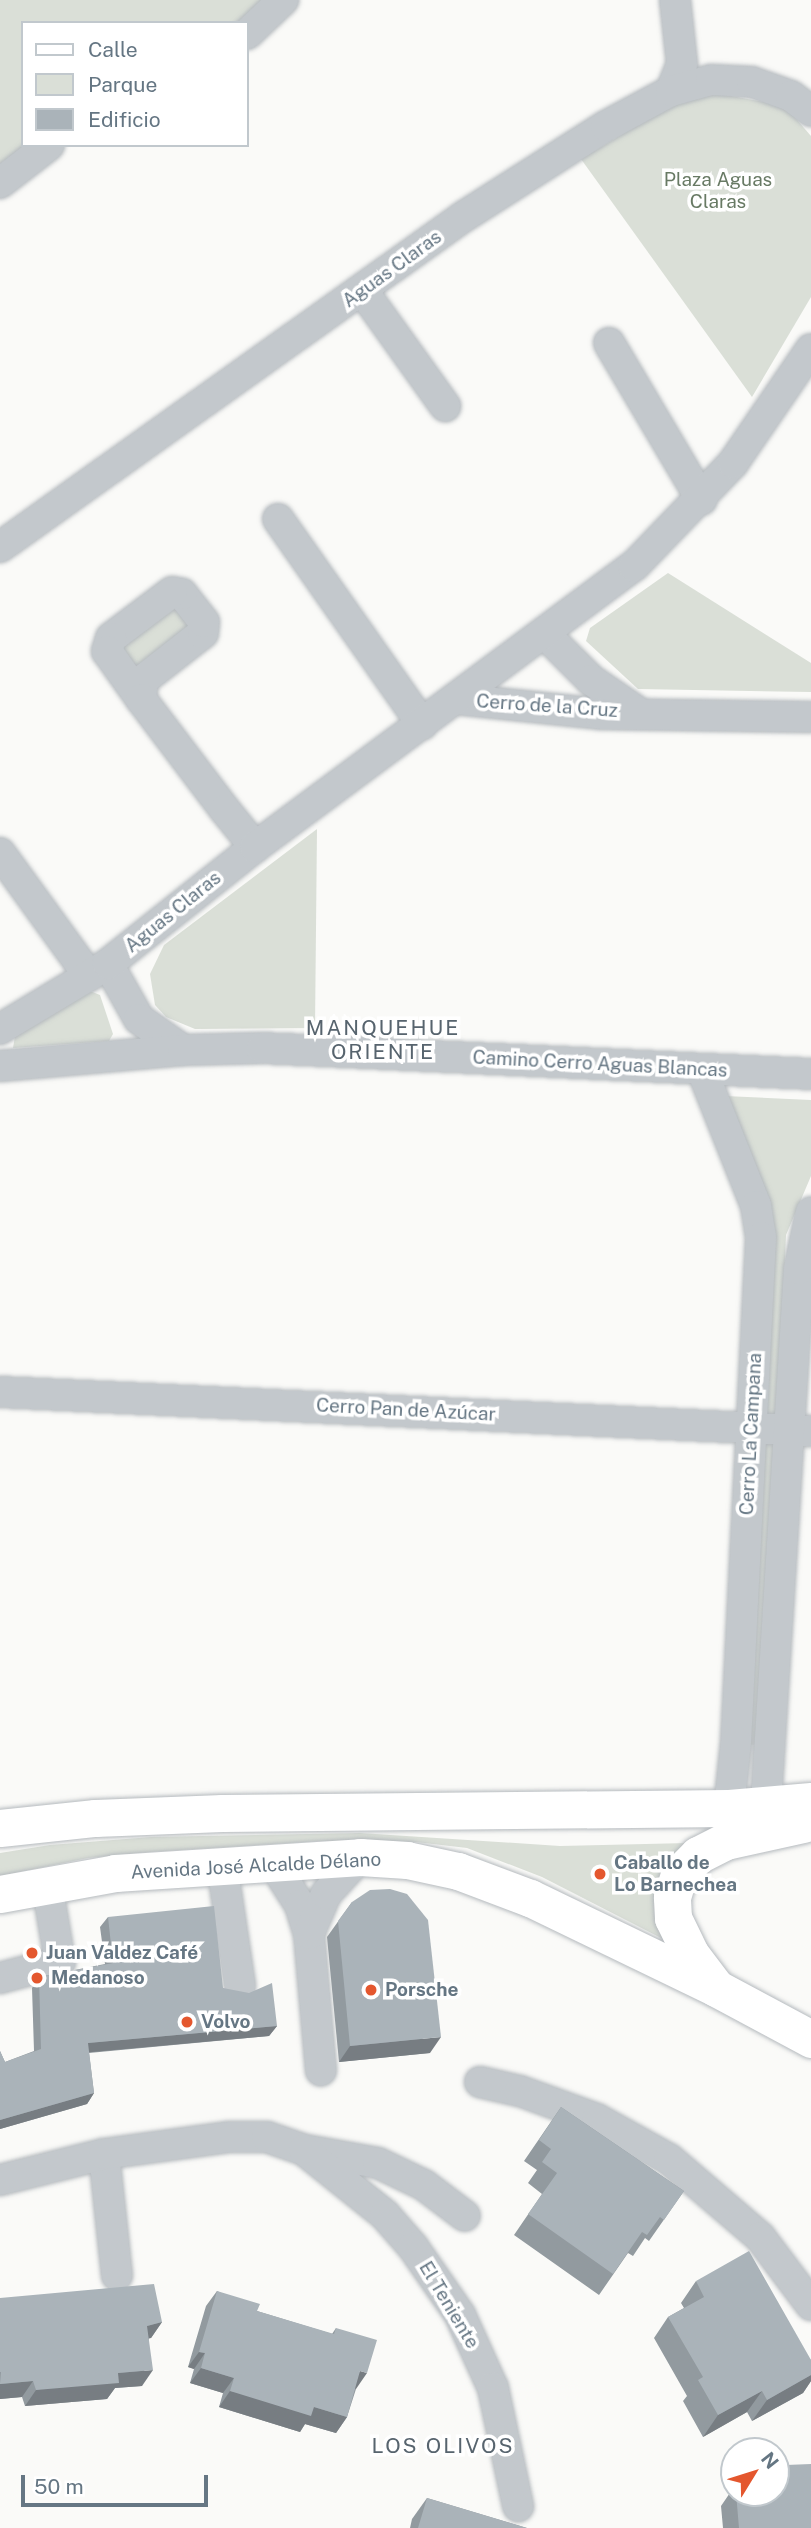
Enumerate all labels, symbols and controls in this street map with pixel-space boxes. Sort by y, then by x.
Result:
legend [21,21,248,147]
text: Calle [88,37,138,62]
text: Parque [88,72,157,97]
text: Edificio [88,107,161,132]
park label: Plaza Aguas Claras [664,169,772,213]
street label: Aguas Claras [338,225,446,313]
street label: Cerro de la Cruz [475,690,619,722]
street label: Aguas Claras [120,866,226,958]
district label: MANQUEHUE ORIENTE [307,1015,459,1065]
street label: Camino Cerro Aguas Blancas [472,1046,728,1082]
street label: Cerro La Campana [735,1352,767,1516]
street label: Cerro Pan de Azúcar [315,1394,497,1426]
street label: Avenida José Alcalde Délano [130,1848,382,1884]
place label: Caballo de Lo Barnechea [614,1852,737,1896]
marker: Caballo de Lo Barnechea [592,1866,608,1882]
place label: Juan Valdez Café [46,1942,198,1964]
marker: Juan Valdez Café [24,1945,40,1961]
place label: Medanoso [51,1967,145,1989]
marker: Medanoso [29,1970,45,1986]
place label: Porsche [385,1979,458,2001]
marker: Porsche [363,1982,379,1998]
place label: Volvo [201,2011,251,2033]
marker: Volvo [179,2014,195,2030]
street label: El Teniente [414,2257,484,2353]
district label: LOS OLIVOS [373,2433,513,2459]
north arrow [720,2437,790,2507]
text: N [757,2448,783,2473]
scale bar [24,2462,212,2506]
text: 50 m [34,2474,84,2499]

